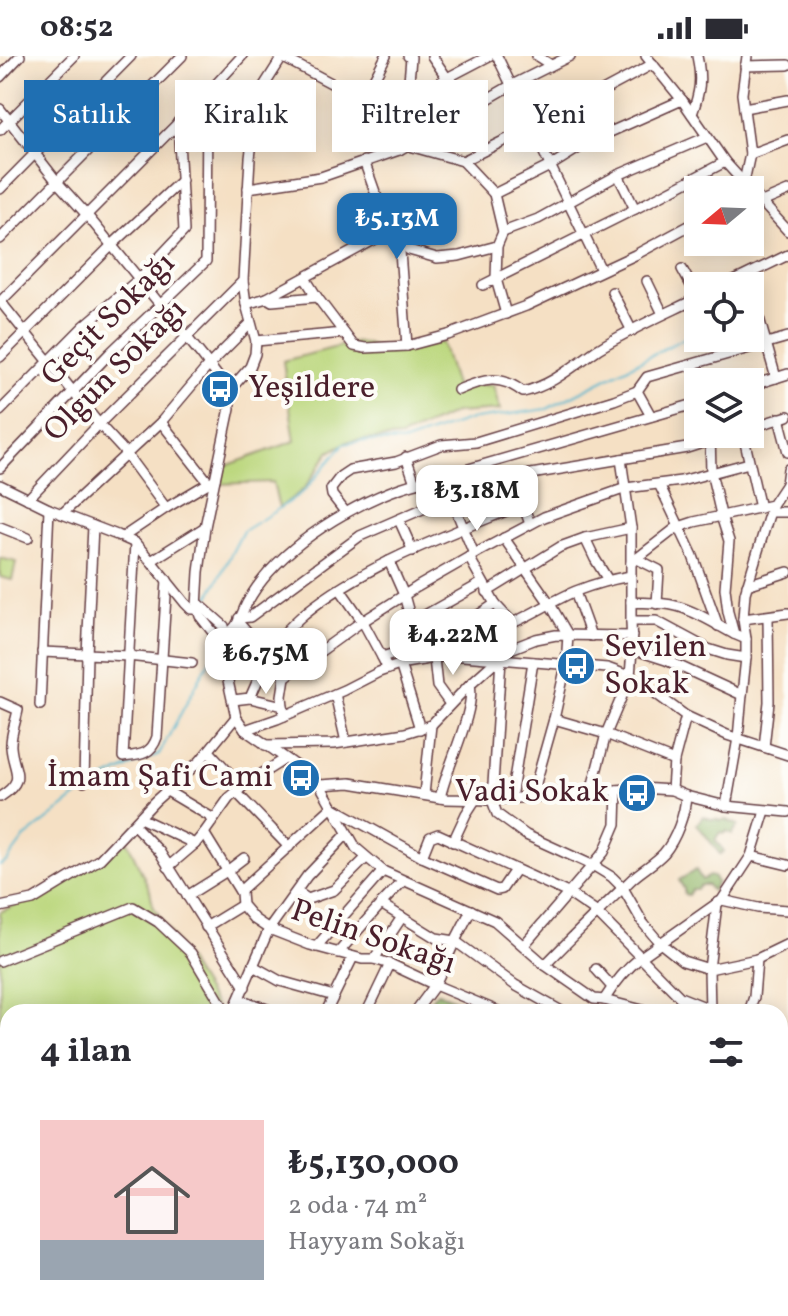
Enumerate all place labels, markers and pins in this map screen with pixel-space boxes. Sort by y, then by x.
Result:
pin: ₺5.13M [332,193,462,261]
place label: Yeşildere [248,367,375,411]
bus stop icon: Yeşildere [199,368,241,410]
pin: ₺3.18M [412,465,542,533]
pin: ₺4.22M [388,609,518,677]
place label: Sevilen Sokak [604,626,707,707]
pin: ₺6.75M [201,628,331,696]
bus stop icon: Sevilen Sokak [555,645,597,687]
place label: İmam Şafi Cami [47,756,273,800]
bus stop icon: İmam Şafi Cami [280,757,322,799]
place label: Vadi Sokak [455,771,609,815]
bus stop icon: Vadi Sokak [616,772,658,814]

